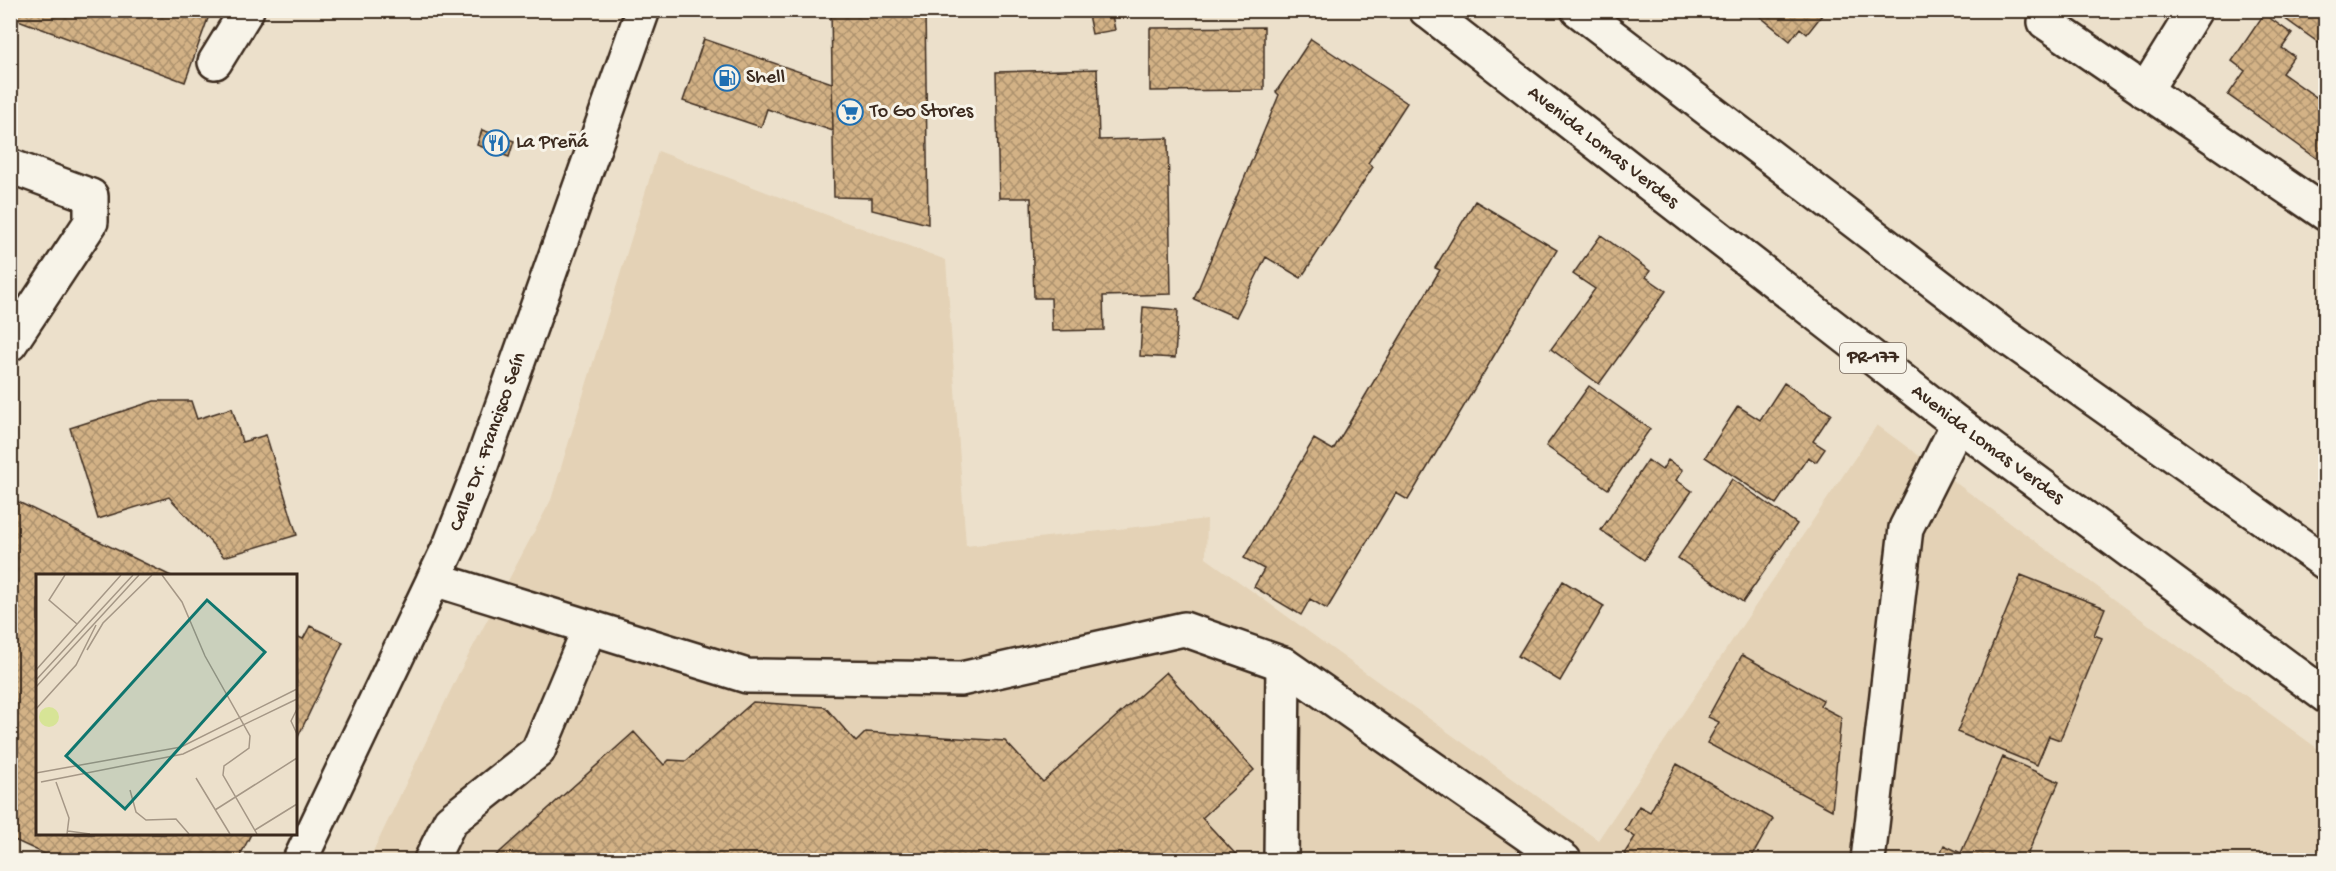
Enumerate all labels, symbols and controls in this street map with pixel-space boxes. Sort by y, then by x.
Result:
fuel station icon: Shell [712,63,742,93]
place label: Shell [746,67,785,90]
street label: Avenida Lomas Verdes [1523,82,1684,214]
supermarket icon: To Go Stores [835,97,865,127]
place label: To Go Stores [869,101,974,124]
restaurant icon: La Preñá [481,128,511,158]
place label: La Preñá [516,132,589,155]
road number: PR-177 [1840,343,1906,373]
street label: Calle Dr. Francisco Seín [445,349,532,535]
street label: Avenida Lomas Verdes [1906,380,2069,510]
inset map [36,574,297,835]

